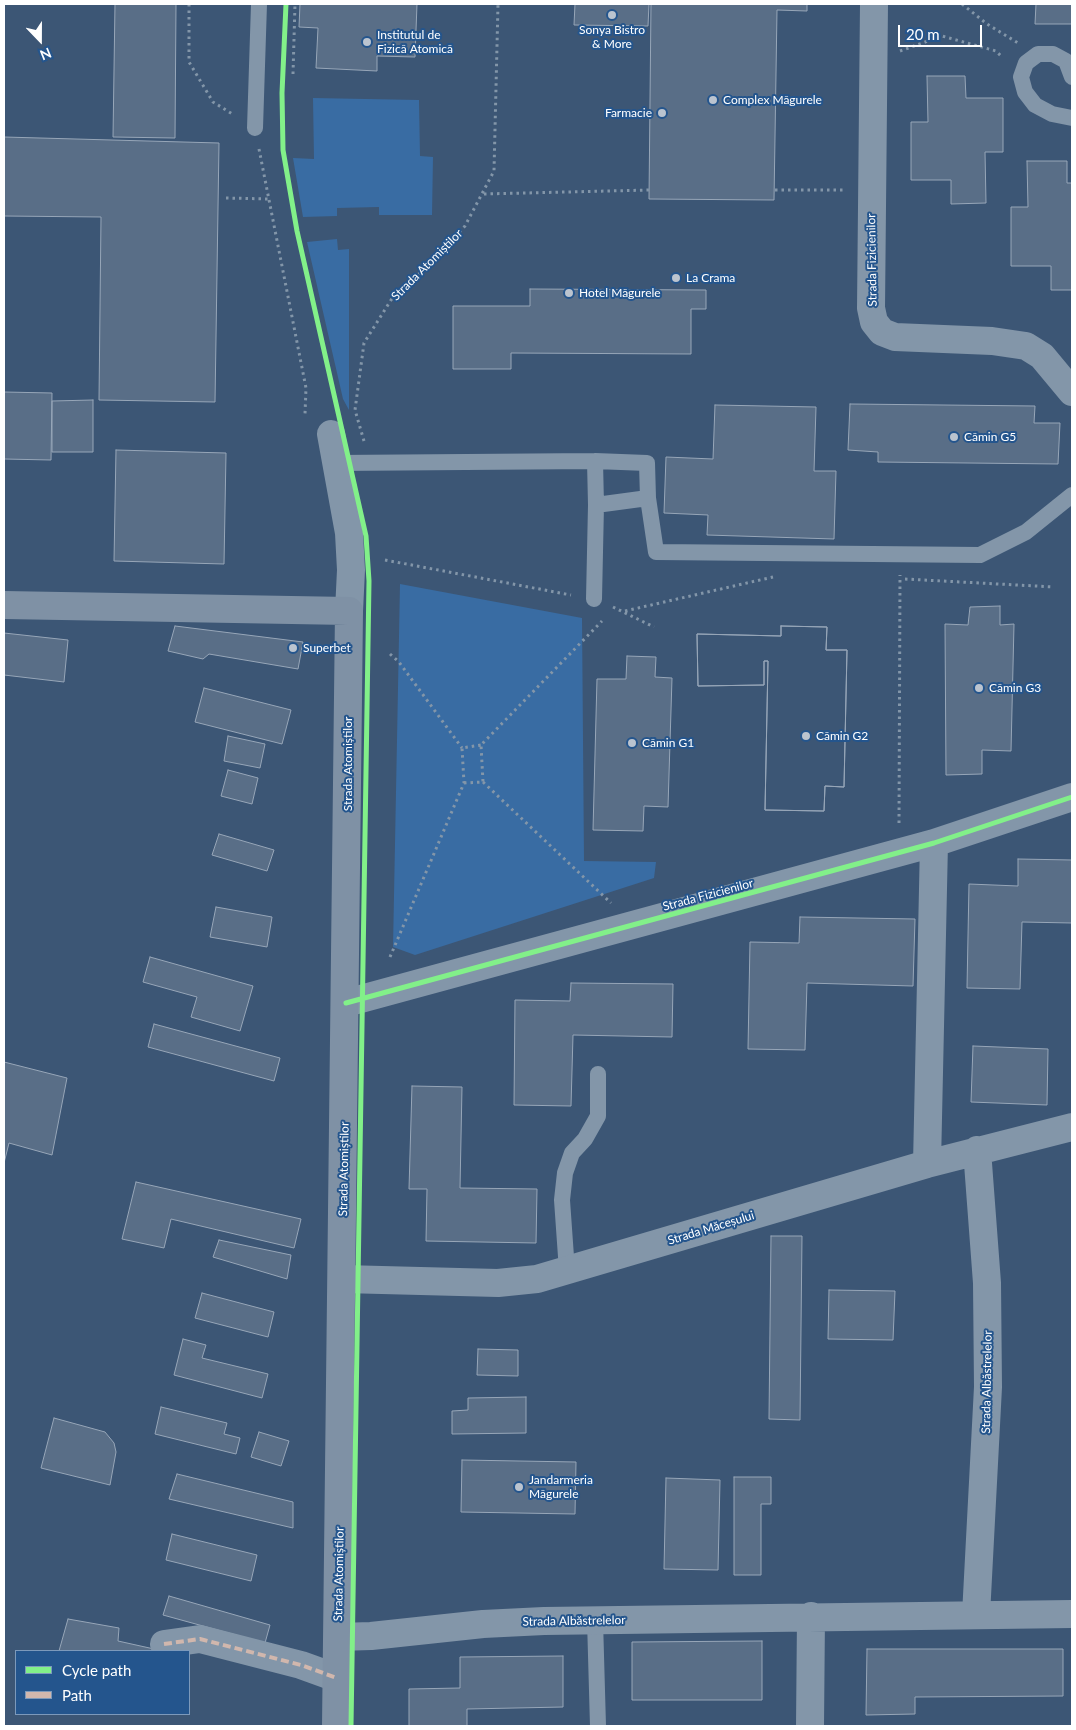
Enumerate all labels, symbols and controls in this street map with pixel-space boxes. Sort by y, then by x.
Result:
marker: Sonya Bistro & More [606,9,618,21]
north arrow [15,15,65,65]
scale bar [901,15,985,47]
place label: Sonya Bistro & More [579,23,645,51]
text: 20 m [906,25,940,43]
place label: Institutul de Fizică Atomică [377,28,453,56]
marker: Institutul de Fizică Atomică [361,36,373,48]
text: N [38,44,54,64]
place label: Complex Măgurele [723,93,822,107]
marker: Complex Măgurele [707,94,719,106]
place label: Farmacie [605,106,652,120]
marker: Farmacie [656,107,668,119]
street label: Strada Fizicienilor [864,213,880,307]
street label: Strada Atomiștilor [388,226,466,304]
place label: La Crama [686,271,735,285]
marker: La Crama [670,272,682,284]
place label: Hotel Măgurele [579,286,661,300]
marker: Hotel Măgurele [563,287,575,299]
place label: Cămin G5 [964,430,1016,444]
marker: Cămin G5 [948,431,960,443]
place label: Superbet [303,641,351,655]
marker: Superbet [287,642,299,654]
place label: Cămin G3 [989,681,1041,695]
marker: Cămin G3 [973,682,985,694]
street label: Strada Atomiștilor [341,717,355,811]
place label: Cămin G2 [816,729,868,743]
marker: Cămin G2 [800,730,812,742]
place label: Cămin G1 [642,736,694,750]
marker: Cămin G1 [626,737,638,749]
street label: Strada Fizicienilor [661,876,755,914]
street label: Strada Atomiștilor [336,1122,352,1216]
street label: Strada Măceșului [666,1208,756,1248]
street label: Strada Albăstrelelor [979,1330,995,1434]
place label: Jandarmeria Măgurele [529,1473,593,1501]
marker: Jandarmeria Măgurele [513,1481,525,1493]
street label: Strada Atomiștilor [331,1527,347,1621]
street label: Strada Albăstrelelor [522,1613,626,1629]
legend [15,1650,190,1715]
text: Cycle path [62,1661,131,1679]
text: Path [62,1686,92,1704]

